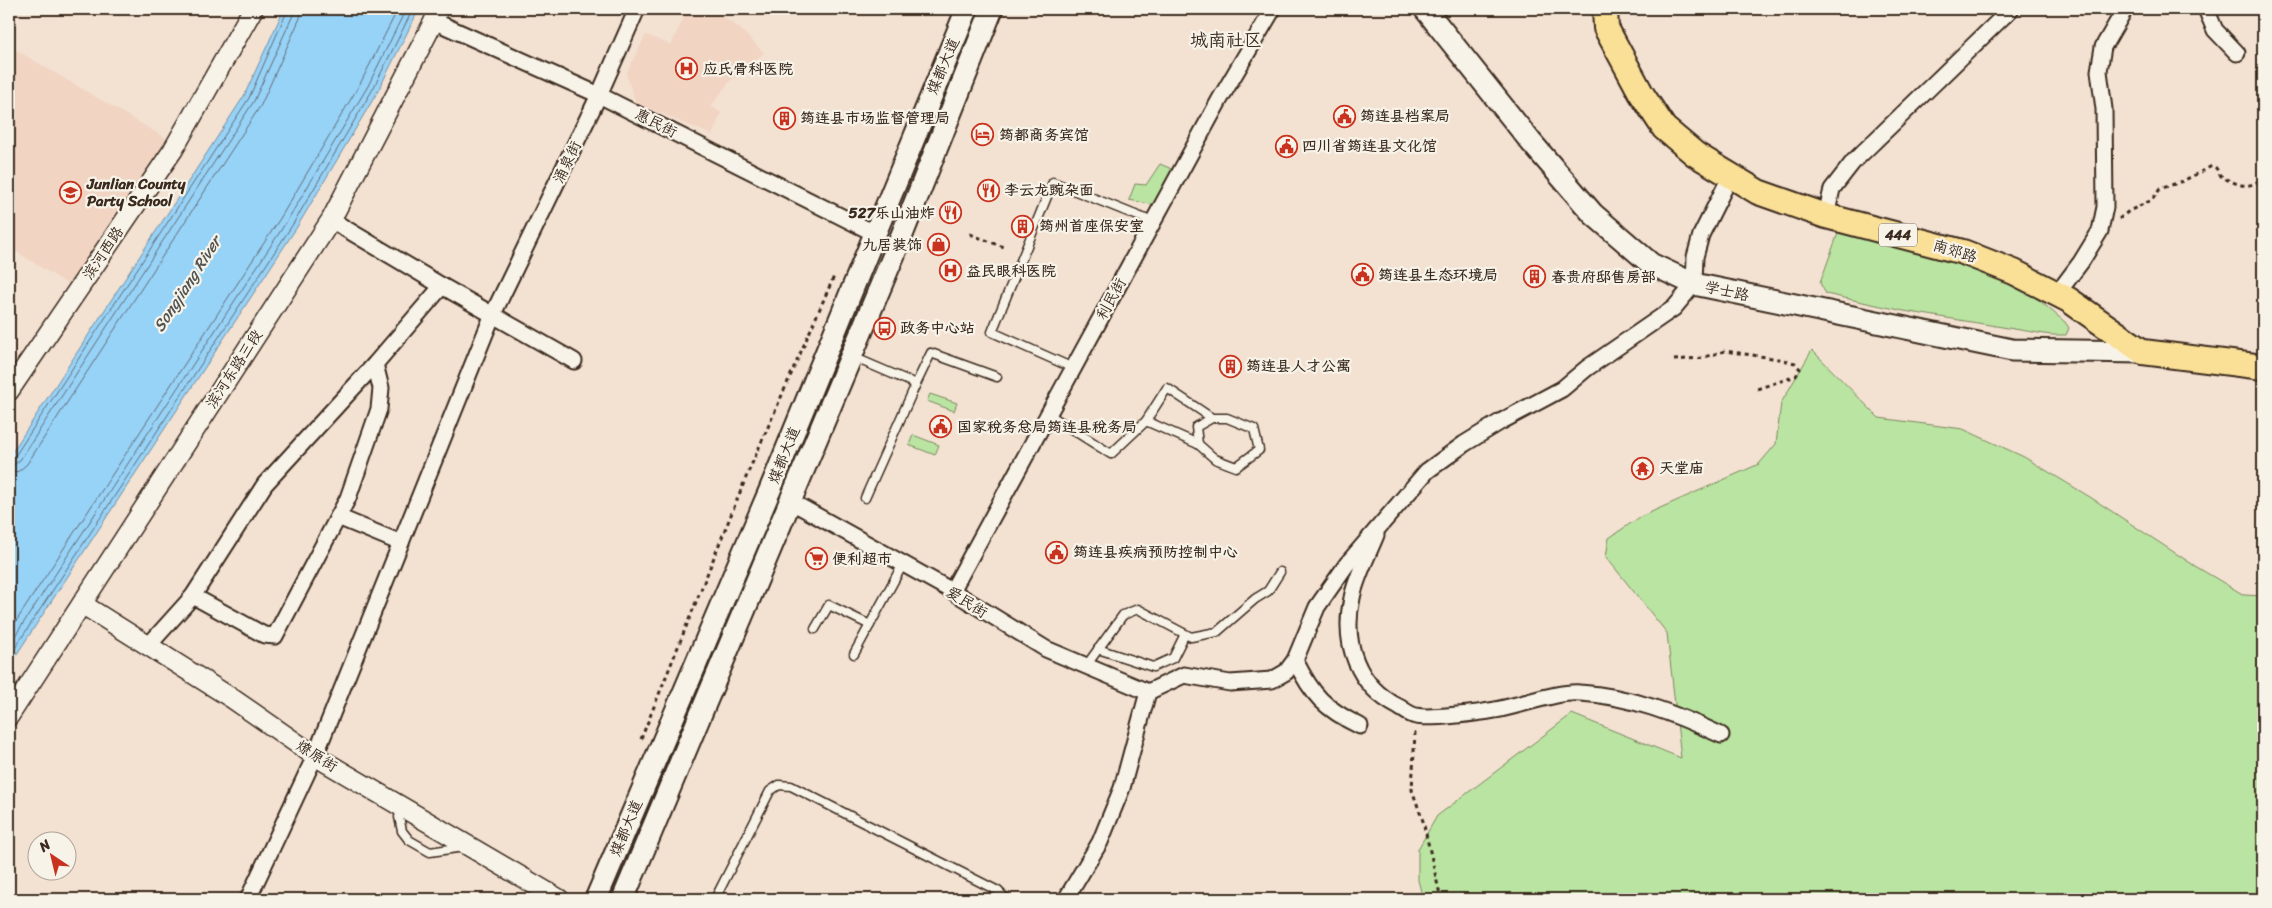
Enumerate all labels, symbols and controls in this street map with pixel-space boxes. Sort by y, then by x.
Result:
district label: 城南社区 [1190,24,1262,56]
street label: 煤都大道 [919,33,967,99]
place label: 应氏骨科医院 [703,56,793,82]
hospital icon: 应氏骨科医院 [675,57,699,81]
street label: 惠民街 [630,101,682,145]
place label: 筠连县档案局 [1360,103,1450,129]
public building icon: 筠连县档案局 [1332,104,1356,128]
place label: 筠连县市场监督管理局 [800,105,950,131]
building icon: 筠连县市场监督管理局 [772,106,796,130]
place label: 筠都商务宾馆 [999,122,1089,148]
hotel icon: 筠都商务宾馆 [971,123,995,147]
place label: 四川省筠连县文化馆 [1302,133,1437,159]
public building icon: 四川省筠连县文化馆 [1274,134,1298,158]
street label: 涌泉街 [545,136,589,188]
place label: Junlian County Party School [86,171,186,214]
place label: 李云龙豌杂面 [1004,177,1094,203]
restaurant icon: 李云龙豌杂面 [976,178,1000,202]
school or university icon: Junlian County Party School [59,181,83,205]
place label: 527乐山油炸 [849,200,935,226]
restaurant icon: 527乐山油炸 [939,201,963,225]
place label: 筠州首座保安室 [1039,213,1144,239]
building icon: 筠州首座保安室 [1011,214,1035,238]
street label: 滨河西路 [75,221,131,285]
road number: 444 [1879,224,1917,246]
water label: Songjiang River [145,227,231,338]
place label: 九居装饰 [862,232,922,258]
street label: 南郊路 [1930,232,1980,270]
shop icon: 九居装饰 [926,233,950,257]
place label: 益民眼科医院 [966,258,1056,284]
hospital icon: 益民眼科医院 [938,259,962,283]
place label: 筠连县生态环境局 [1378,262,1498,288]
public building icon: 筠连县生态环境局 [1350,263,1374,287]
place label: 春贵府邸售房部 [1551,264,1656,290]
building icon: 春贵府邸售房部 [1523,265,1547,289]
street label: 利民街 [1089,273,1133,325]
street label: 学士路 [1702,274,1752,308]
place label: 政务中心站 [900,315,975,341]
bus stop icon: 政务中心站 [872,316,896,340]
street label: 滨河东路三段 [199,324,269,414]
place label: 筠连县人才公寓 [1246,353,1351,379]
building icon: 筠连县人才公寓 [1218,354,1242,378]
place label: 国家税务总局筠连县税务局 [957,414,1137,440]
public building icon: 国家税务总局筠连县税务局 [929,415,953,439]
street label: 煤都大道 [761,422,807,488]
place label: 天堂庙 [1659,455,1704,481]
temple icon: 天堂庙 [1631,456,1655,480]
place label: 筠连县疾病预防控制中心 [1073,539,1238,565]
public building icon: 筠连县疾病预防控制中心 [1045,540,1069,564]
place label: 便利超市 [832,546,892,572]
supermarket icon: 便利超市 [804,547,828,571]
street label: 爱民街 [941,579,993,625]
street label: 燎原街 [291,733,343,779]
street label: 煤都大道 [602,795,650,861]
north arrow [28,830,78,880]
text: N [33,833,56,859]

